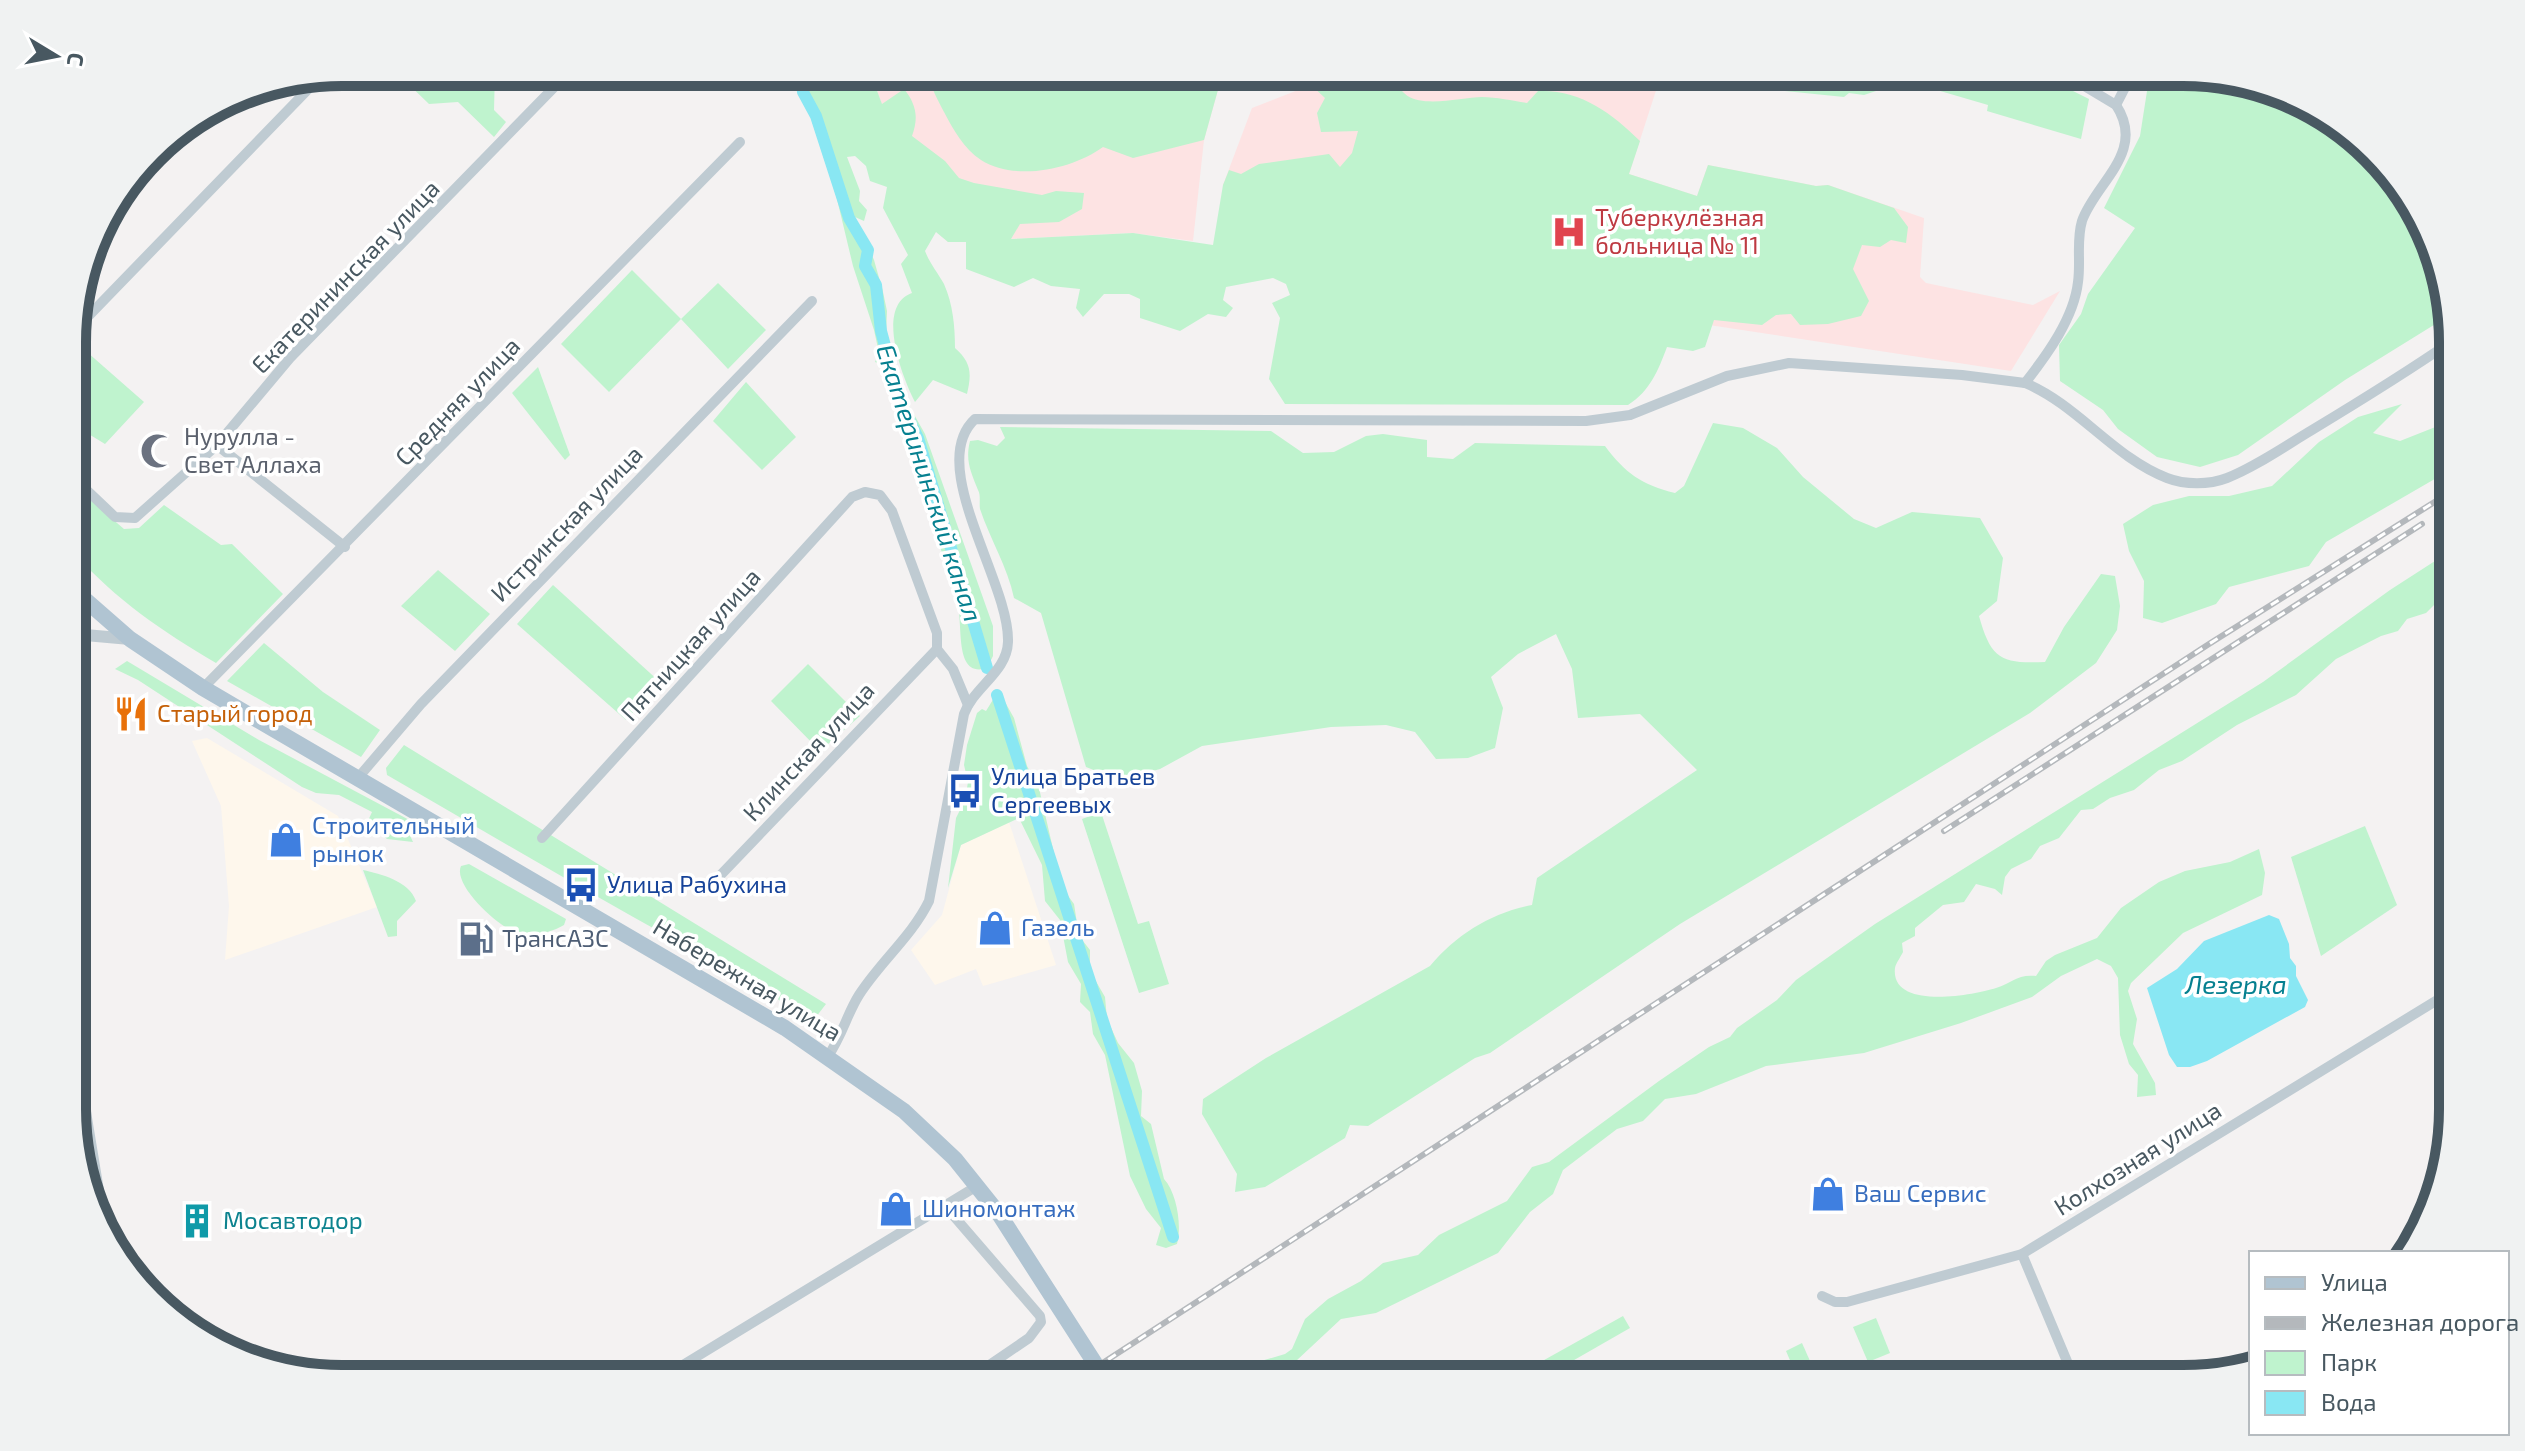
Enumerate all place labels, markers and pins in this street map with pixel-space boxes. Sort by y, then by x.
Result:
place label: Туберкулёзная больница № 11 [1595,202,1764,259]
hospital icon: Туберкулёзная больница № 11 [1550,213,1588,251]
place label: Нурулла - Свет Аллаха [184,421,322,478]
mosque icon: Нурулла - Свет Аллаха [139,432,177,470]
restaurant icon: Старый город [112,695,150,733]
place label: Старый город [157,698,312,727]
place label: Улица Братьев Сергеевых [991,761,1155,818]
bus stop icon: Улица Братьев Сергеевых [946,772,984,810]
place label: Строительный рынок [312,810,475,867]
shop icon: Строительный рынок [267,821,305,859]
bus stop icon: Улица Рабухина [562,866,600,904]
place label: Улица Рабухина [607,869,787,899]
shop icon: Газель [976,909,1014,947]
place label: Газель [1021,912,1095,941]
fuel station icon: ТрансАЗС [457,920,495,958]
place label: ТрансАЗС [502,923,609,952]
shop icon: Ваш Сервис [1809,1175,1847,1213]
place label: Ваш Сервис [1854,1178,1986,1207]
shop icon: Шиномонтаж [877,1190,915,1228]
place label: Шиномонтаж [922,1193,1076,1222]
building icon: Мосавтодор [178,1202,216,1240]
place label: Мосавтодор [223,1205,363,1234]

